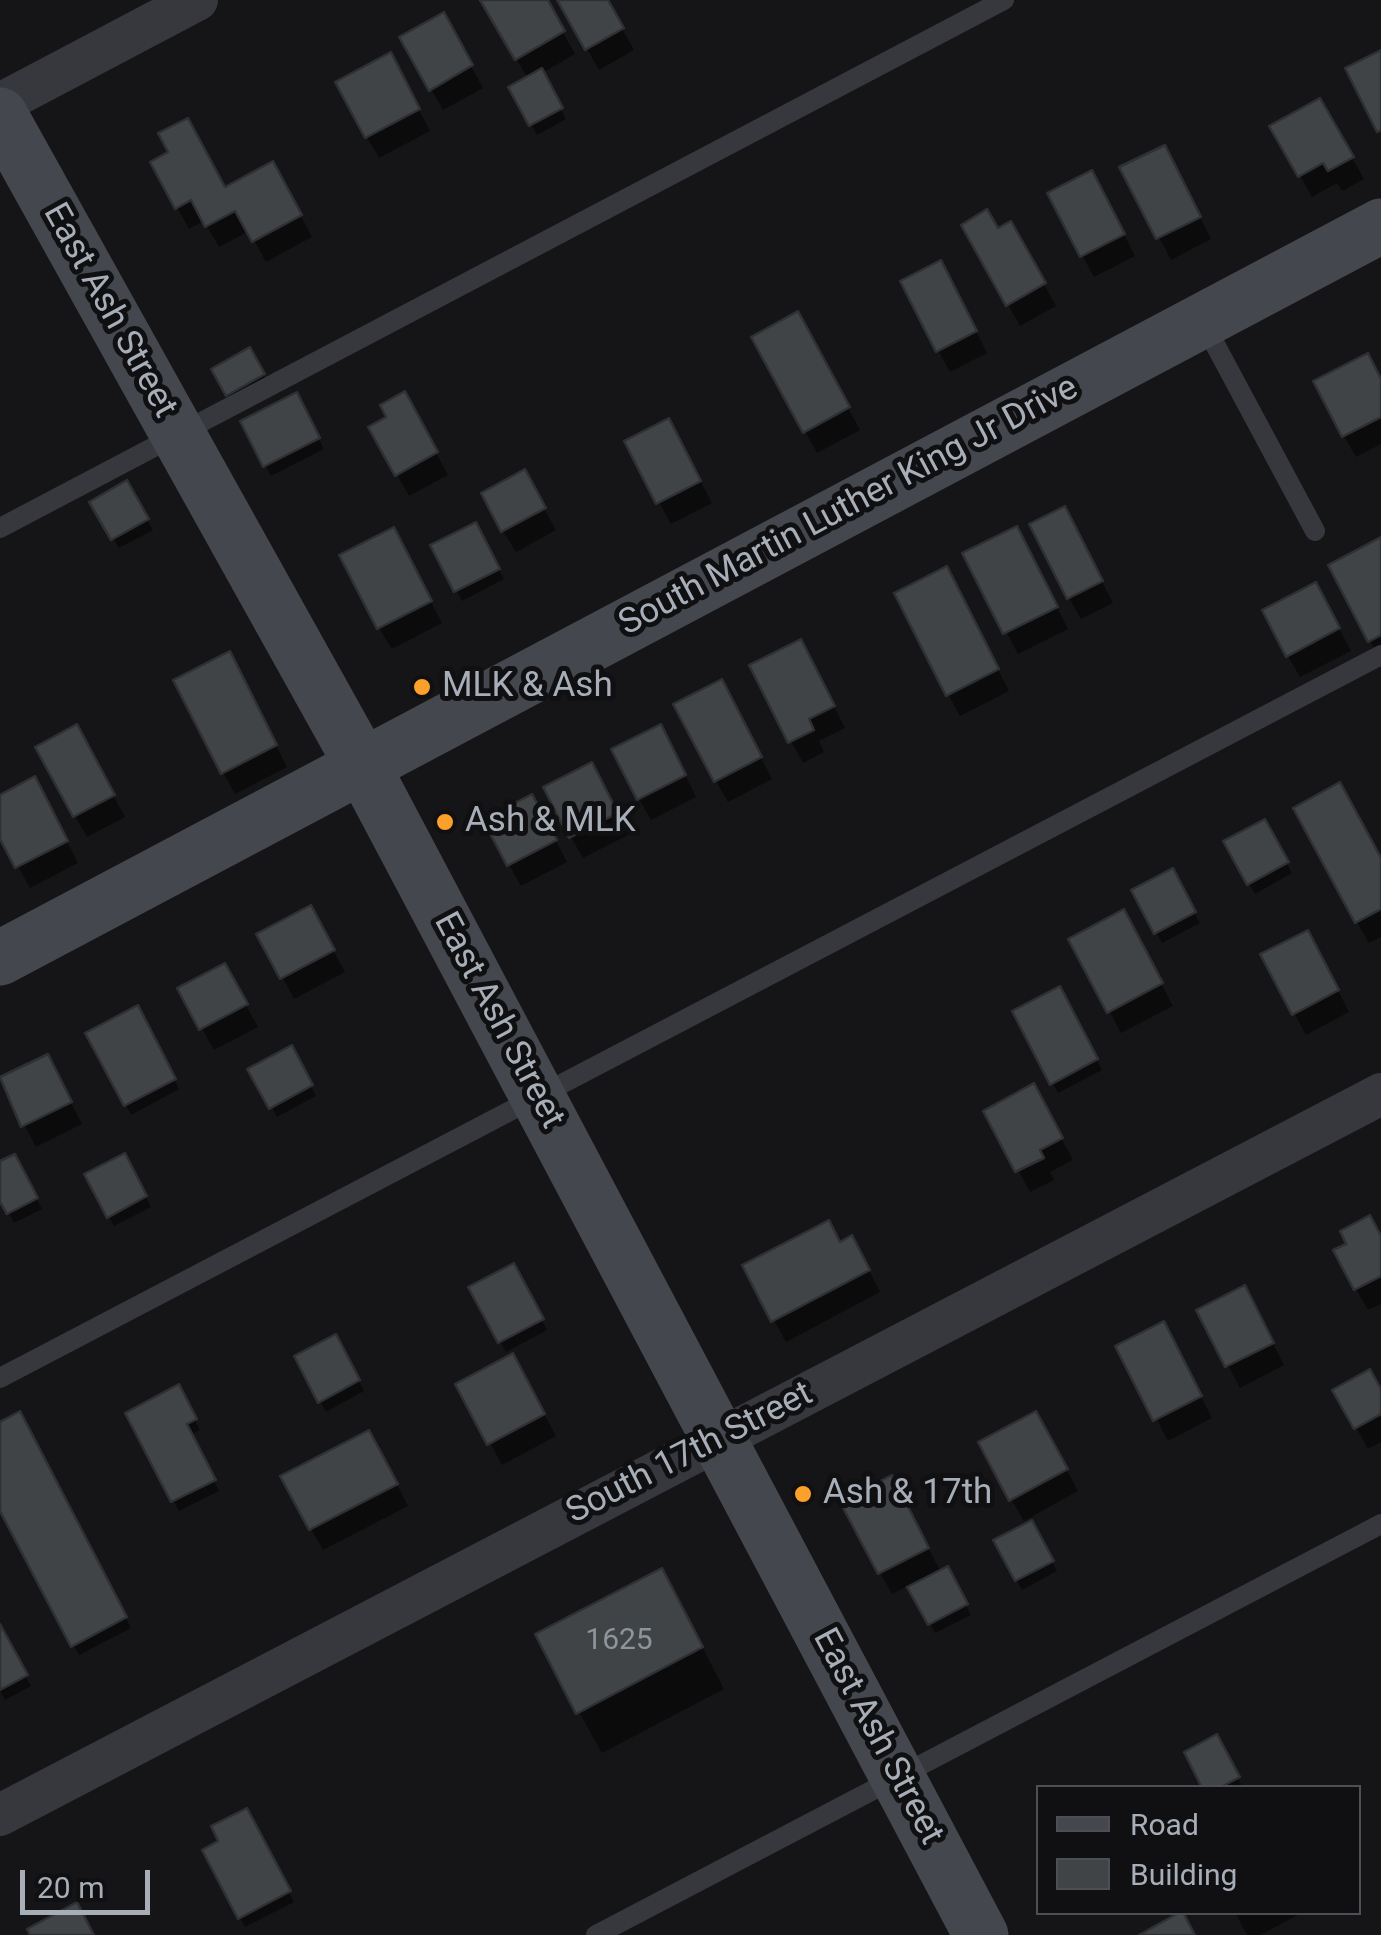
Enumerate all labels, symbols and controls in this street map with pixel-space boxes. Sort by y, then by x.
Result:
street label: East Ash Street [33,197,185,425]
street label: South Martin Luther King Jr Drive [612,368,1086,646]
place label: MLK & Ash [442,666,613,708]
marker: MLK & Ash [411,676,433,698]
place label: Ash & MLK [465,801,636,843]
marker: Ash & MLK [434,811,456,833]
street label: East Ash Street [424,906,572,1136]
street label: South 17th Street [560,1374,820,1534]
place label: Ash & 17th [823,1473,992,1515]
marker: Ash & 17th [792,1483,814,1505]
street label: East Ash Street [803,1622,951,1852]
house number: 1625 [585,1623,653,1659]
legend [1036,1785,1361,1915]
text: Road [1130,1807,1199,1842]
scale bar [25,1850,155,1912]
text: Building [1130,1857,1237,1892]
text: 20 m [37,1870,104,1905]

